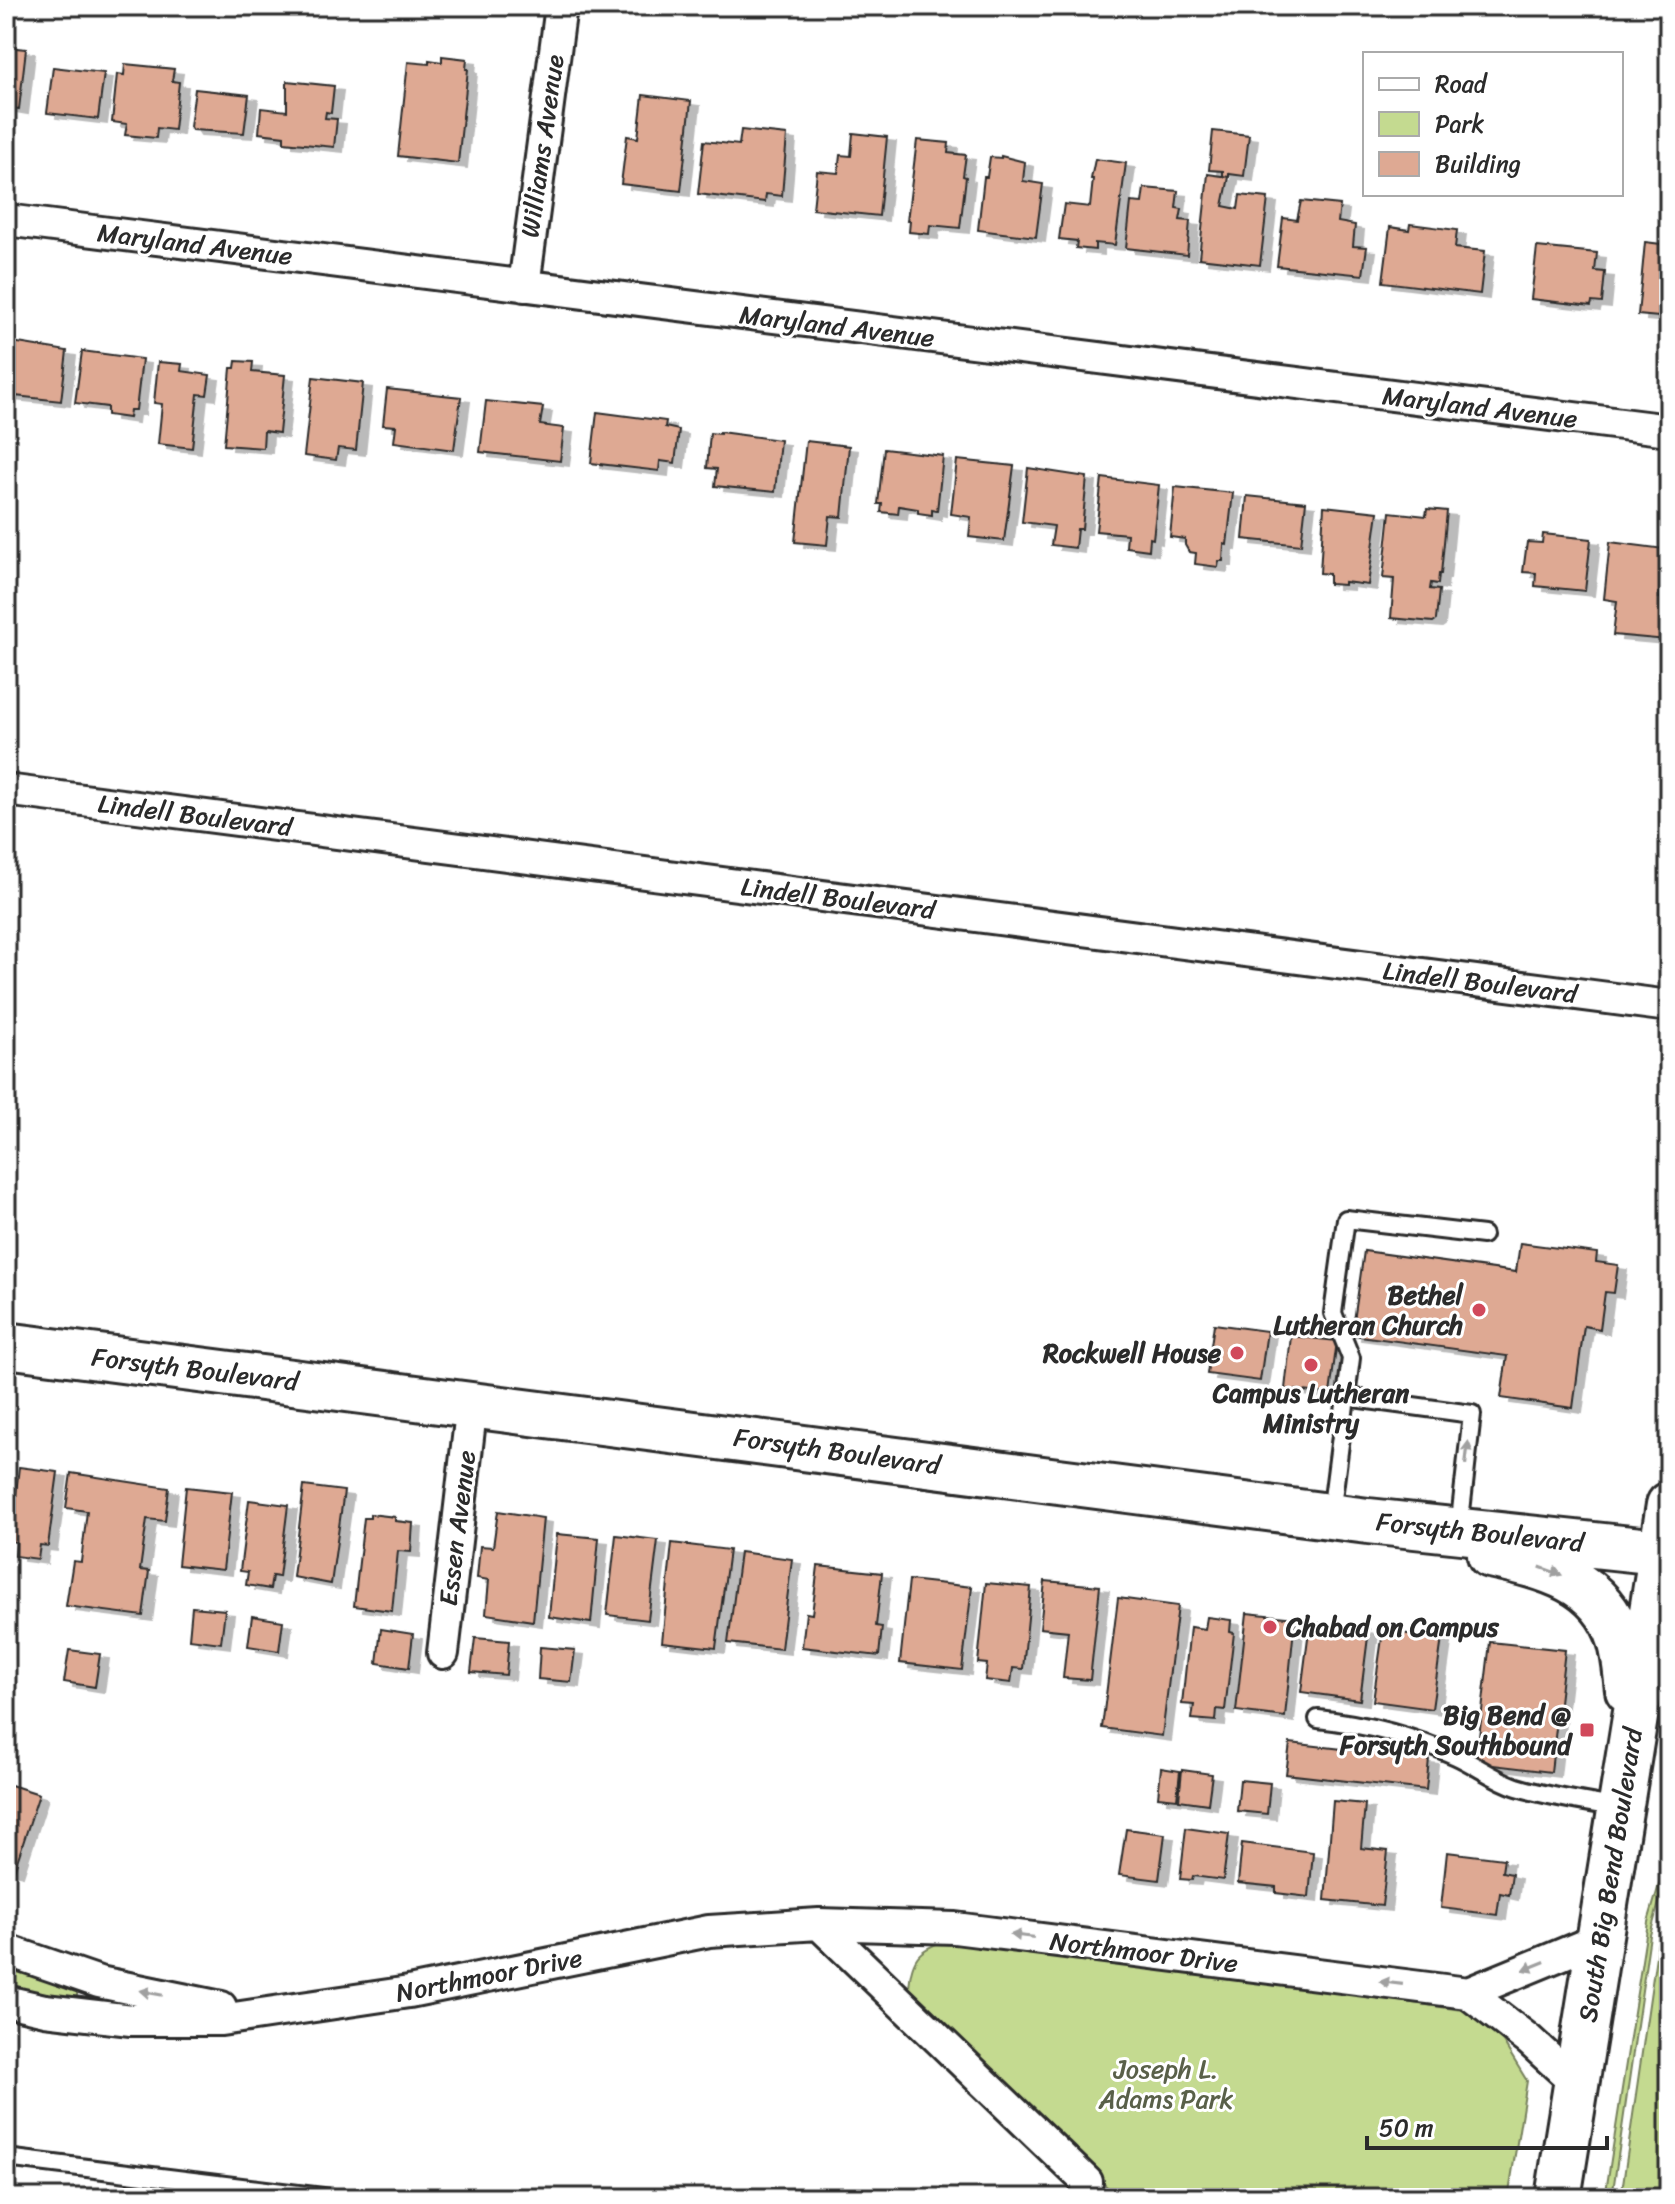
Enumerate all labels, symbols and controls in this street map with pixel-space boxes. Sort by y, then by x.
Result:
street label: Williams Avenue [506,51,578,240]
legend [1363,52,1623,196]
text: Road [1435,63,1489,105]
text: Park [1435,103,1484,145]
text: Building [1435,143,1521,185]
street label: Maryland Avenue [95,209,295,279]
street label: Maryland Avenue [737,291,937,361]
street label: Maryland Avenue [1380,372,1580,442]
street label: Lindell Boulevard [95,780,297,850]
street label: Lindell Boulevard [738,863,940,933]
street label: Lindell Boulevard [1380,947,1582,1017]
place label: Bethel Lutheran Church [1273,1272,1465,1348]
marker: Bethel Lutheran Church [1470,1301,1488,1319]
place label: Rockwell House [1042,1330,1222,1376]
street label: Forsyth Boulevard [89,1333,303,1405]
marker: Rockwell House [1228,1344,1246,1362]
marker: Campus Lutheran Ministry [1302,1356,1320,1374]
place label: Campus Lutheran Ministry [1212,1370,1409,1446]
street label: Forsyth Boulevard [731,1414,945,1489]
one-way arrow [1461,1440,1474,1465]
street label: Essen Avenue [425,1448,489,1608]
street label: Forsyth Boulevard [1374,1498,1588,1566]
one-way arrow [1540,1566,1564,1578]
place label: Chabad on Campus [1285,1604,1500,1650]
marker: Chabad on Campus [1261,1618,1279,1636]
place label: Big Bend @ Forsyth Southbound [1339,1692,1573,1768]
marker: Big Bend @ Forsyth Southbound [1578,1721,1596,1739]
street label: South Big Bend Boulevard [1564,1722,1656,2025]
street label: Northmoor Drive [1047,1918,1241,1986]
one-way arrow [1009,1930,1034,1943]
street label: Northmoor Drive [392,1934,586,2016]
one-way arrow [1522,1960,1546,1973]
one-way arrow [1378,1977,1403,1990]
one-way arrow [138,1986,163,1999]
park label: Joseph L. Adams Park [1098,2046,1233,2122]
scale bar [1367,2100,1607,2150]
text: 50 m [1379,2107,1434,2149]

